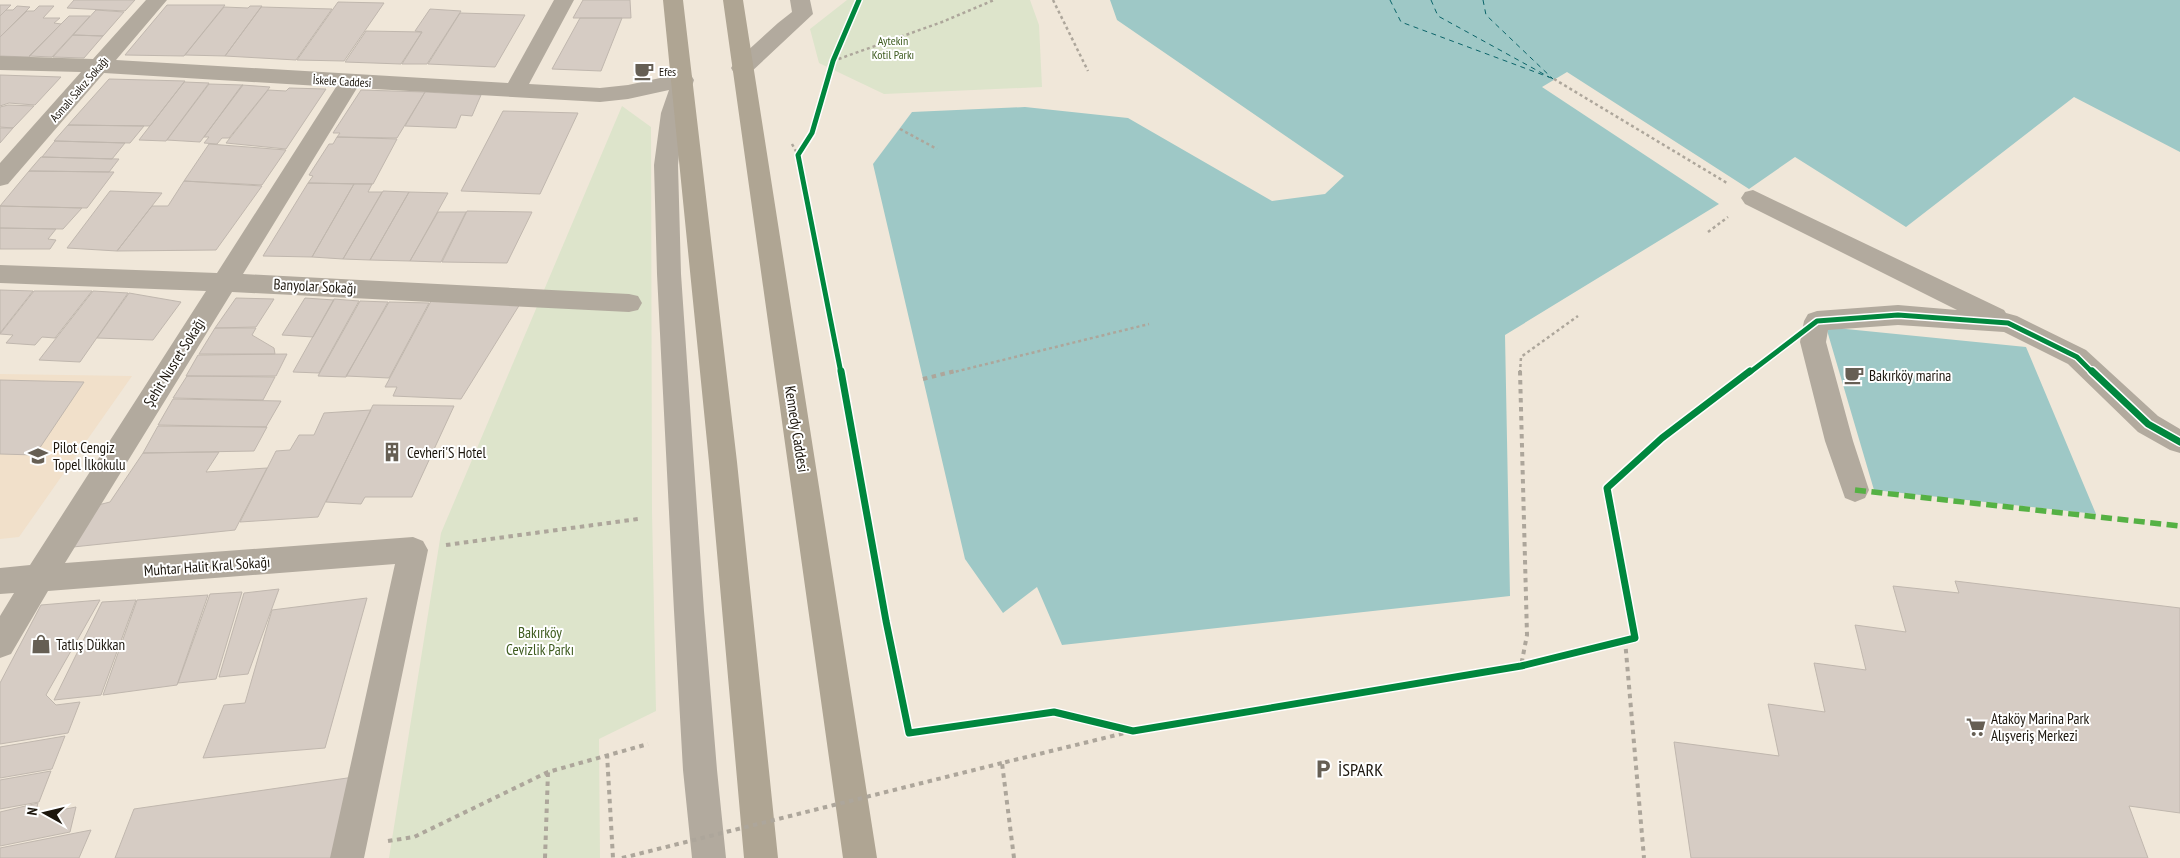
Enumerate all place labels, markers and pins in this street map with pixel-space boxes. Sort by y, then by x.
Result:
cafe icon: Efes [633,60,655,82]
place label: Efes [659,64,676,79]
cafe icon: Bakırköy marina [1843,364,1865,386]
place label: Bakırköy marina [1869,366,1951,385]
place label: Pilot Cengiz Topel İlkokulu [53,438,126,474]
building icon: Cevheri'S Hotel [381,441,403,463]
place label: Cevheri'S Hotel [407,443,486,462]
school or university icon: Pilot Cengiz Topel İlkokulu [27,445,49,467]
shop icon: Tatlış Dükkan [30,633,52,655]
place label: Tatlış Dükkan [56,635,125,654]
place label: Ataköy Marina Park Alışveriş Merkezi [1991,709,2090,745]
supermarket icon: Ataköy Marina Park Alışveriş Merkezi [1965,716,1987,738]
parking icon: İSPARK [1312,758,1334,780]
place label: İSPARK [1338,758,1383,781]

